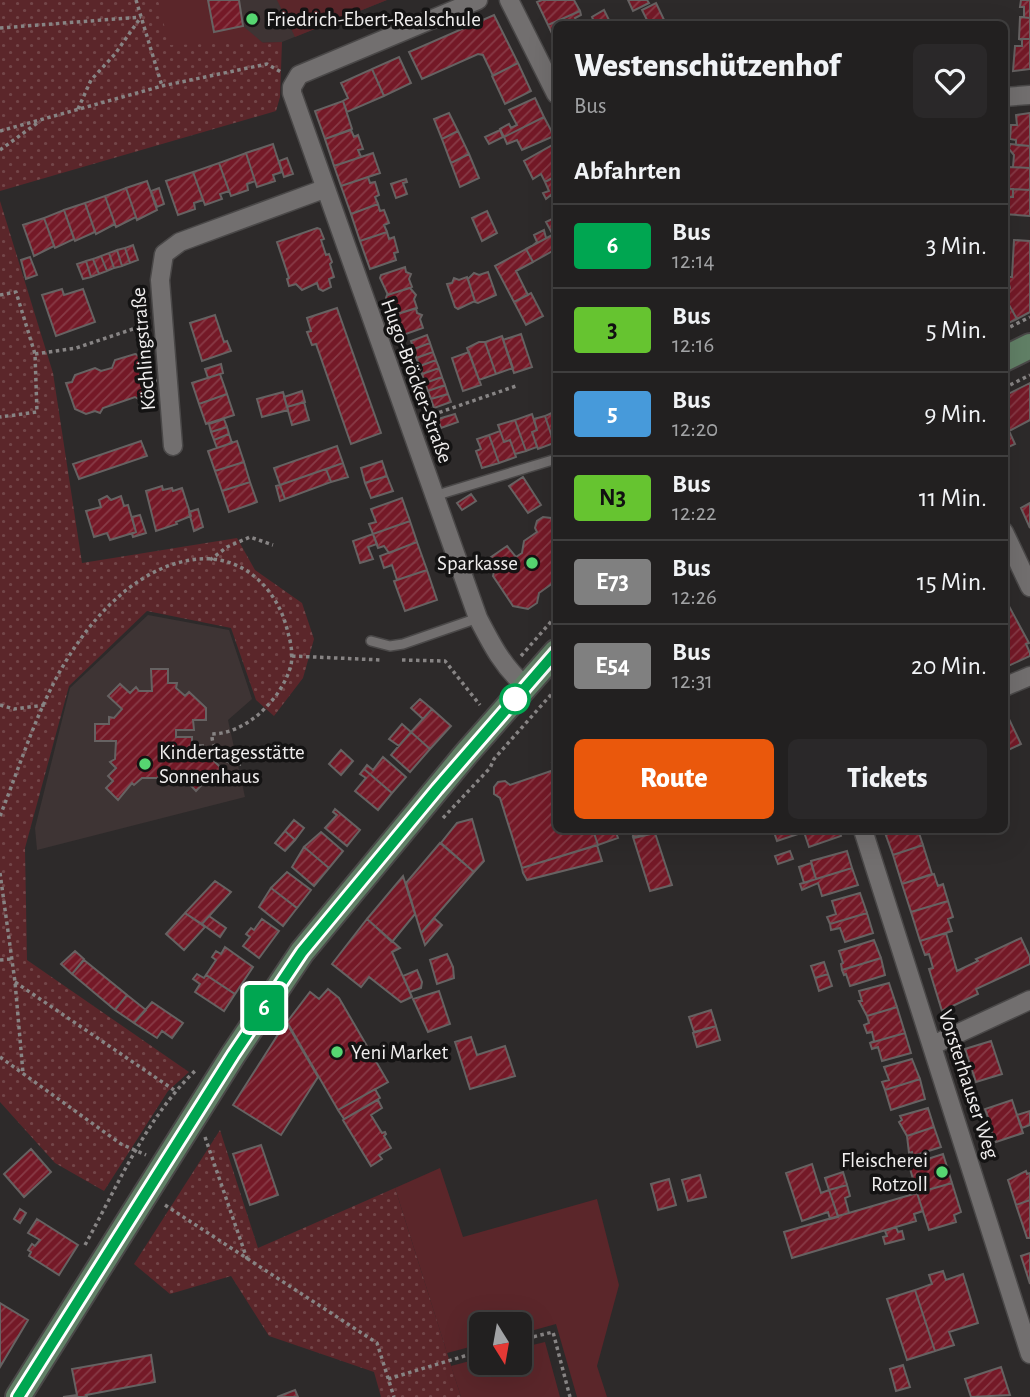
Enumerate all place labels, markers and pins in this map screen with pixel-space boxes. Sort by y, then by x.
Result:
place label: Friedrich-Ebert-Realschule [266,9,481,30]
marker: Friedrich-Ebert-Realschule [244,11,260,27]
place label: Sparkasse [437,553,518,574]
marker: Sparkasse [524,555,540,571]
unlabelled marker [500,684,530,714]
place label: Kindertagesstätte Sonnenhaus [159,742,305,787]
marker: Kindertagesstätte Sonnenhaus [137,756,153,772]
place label: Yeni Market [351,1042,448,1063]
marker: Yeni Market [329,1044,345,1060]
place label: Fleischerei Rotzoll [841,1150,928,1195]
marker: Fleischerei Rotzoll [934,1164,950,1180]

